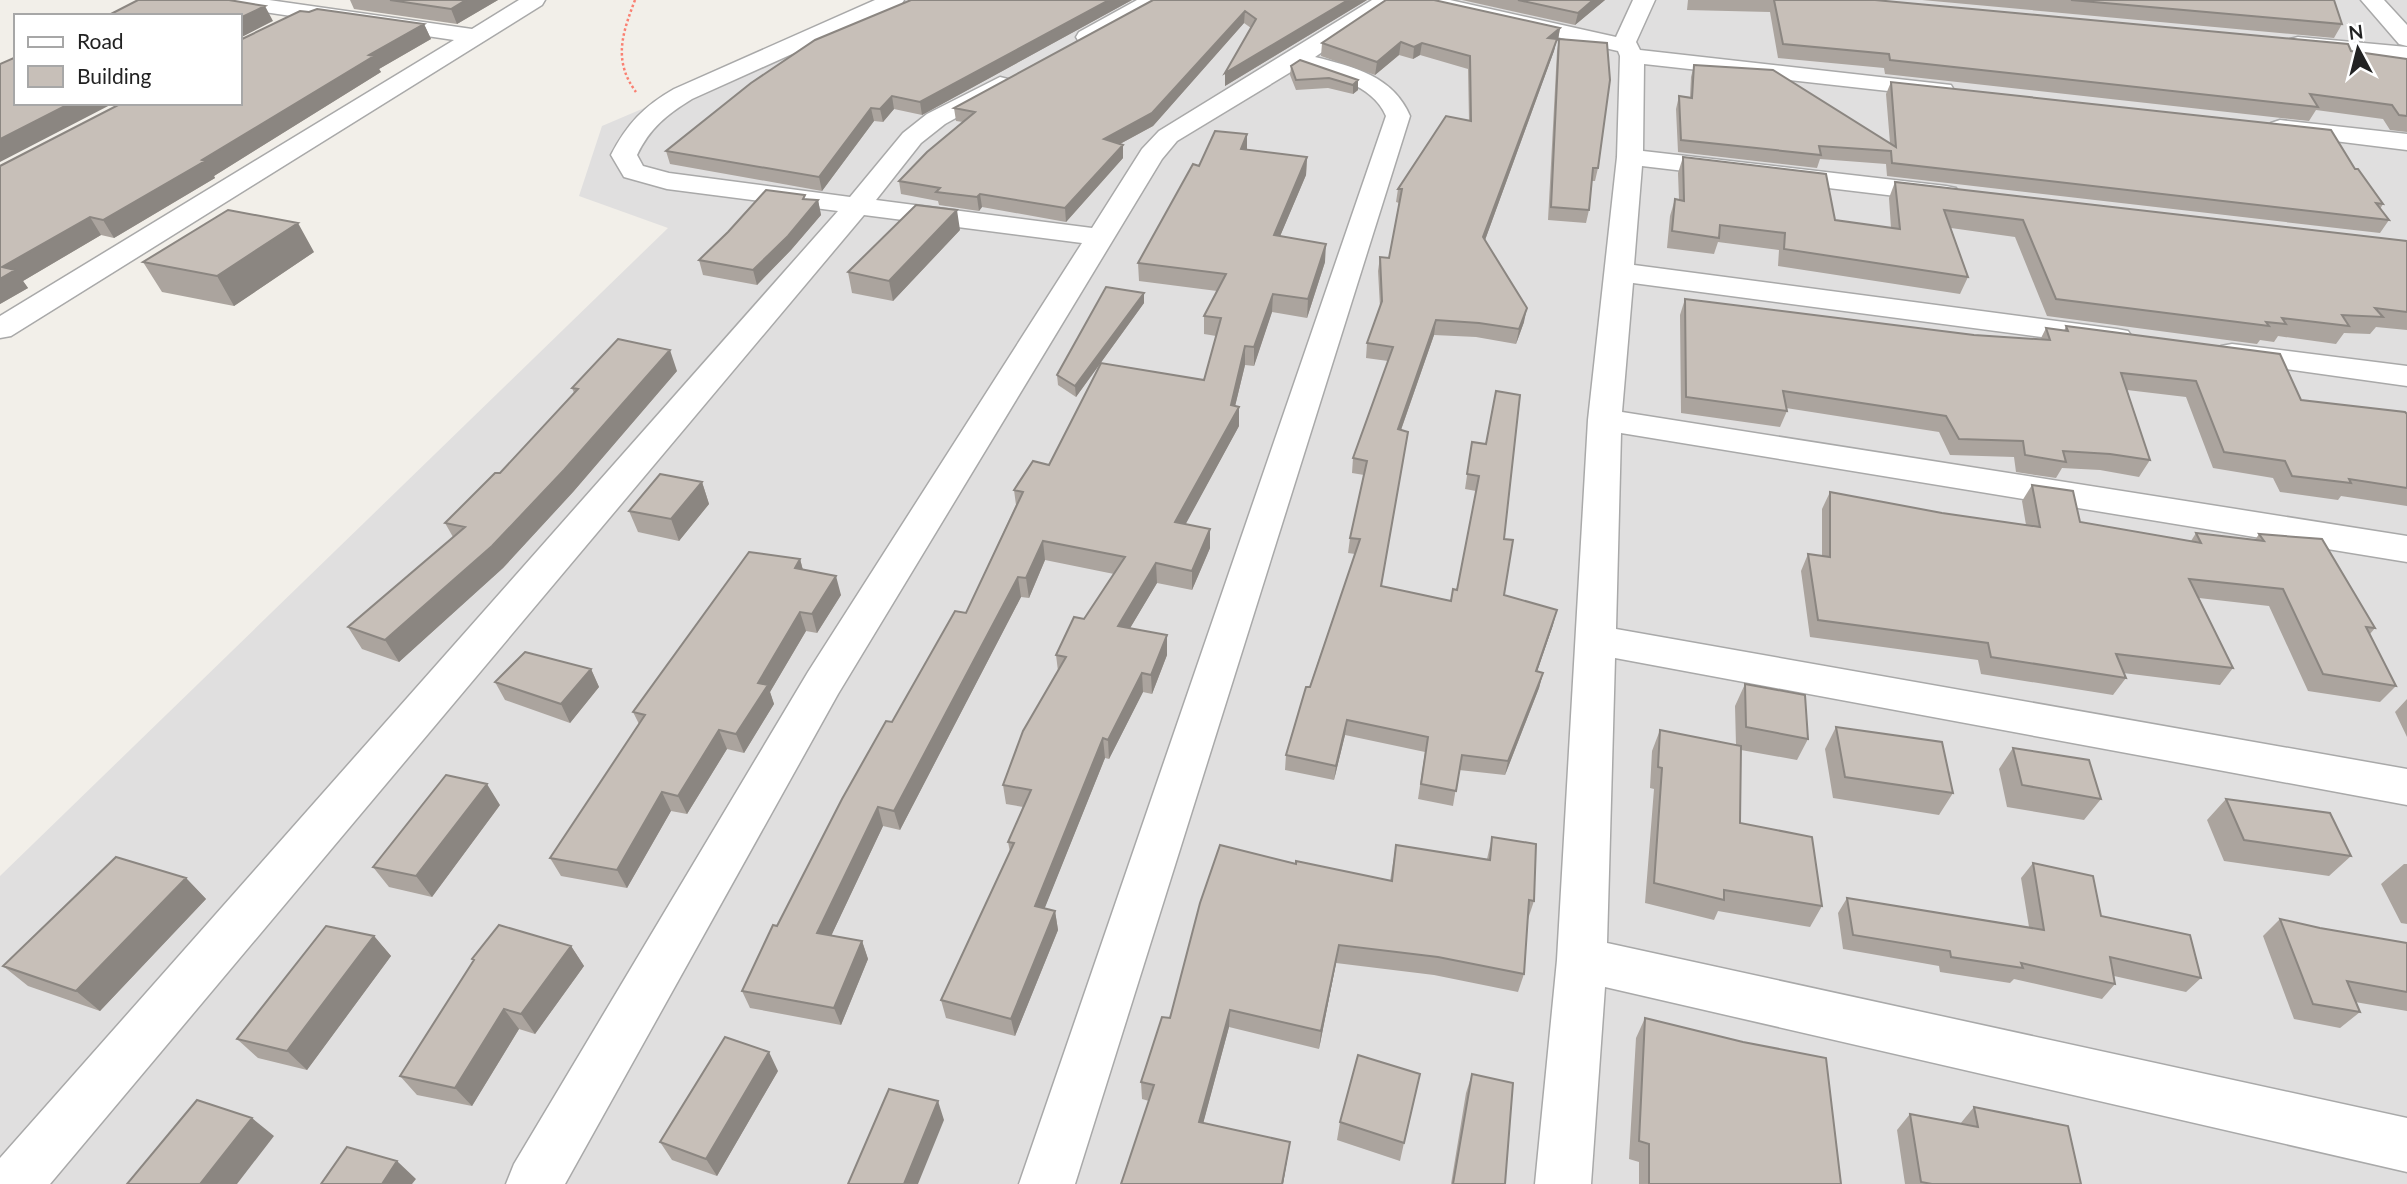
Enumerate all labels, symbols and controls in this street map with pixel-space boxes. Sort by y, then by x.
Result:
legend [14,14,242,105]
north arrow [2323,14,2393,84]
text: N [2347,19,2365,44]
text: Road [77,28,124,53]
text: Building [77,63,152,88]

